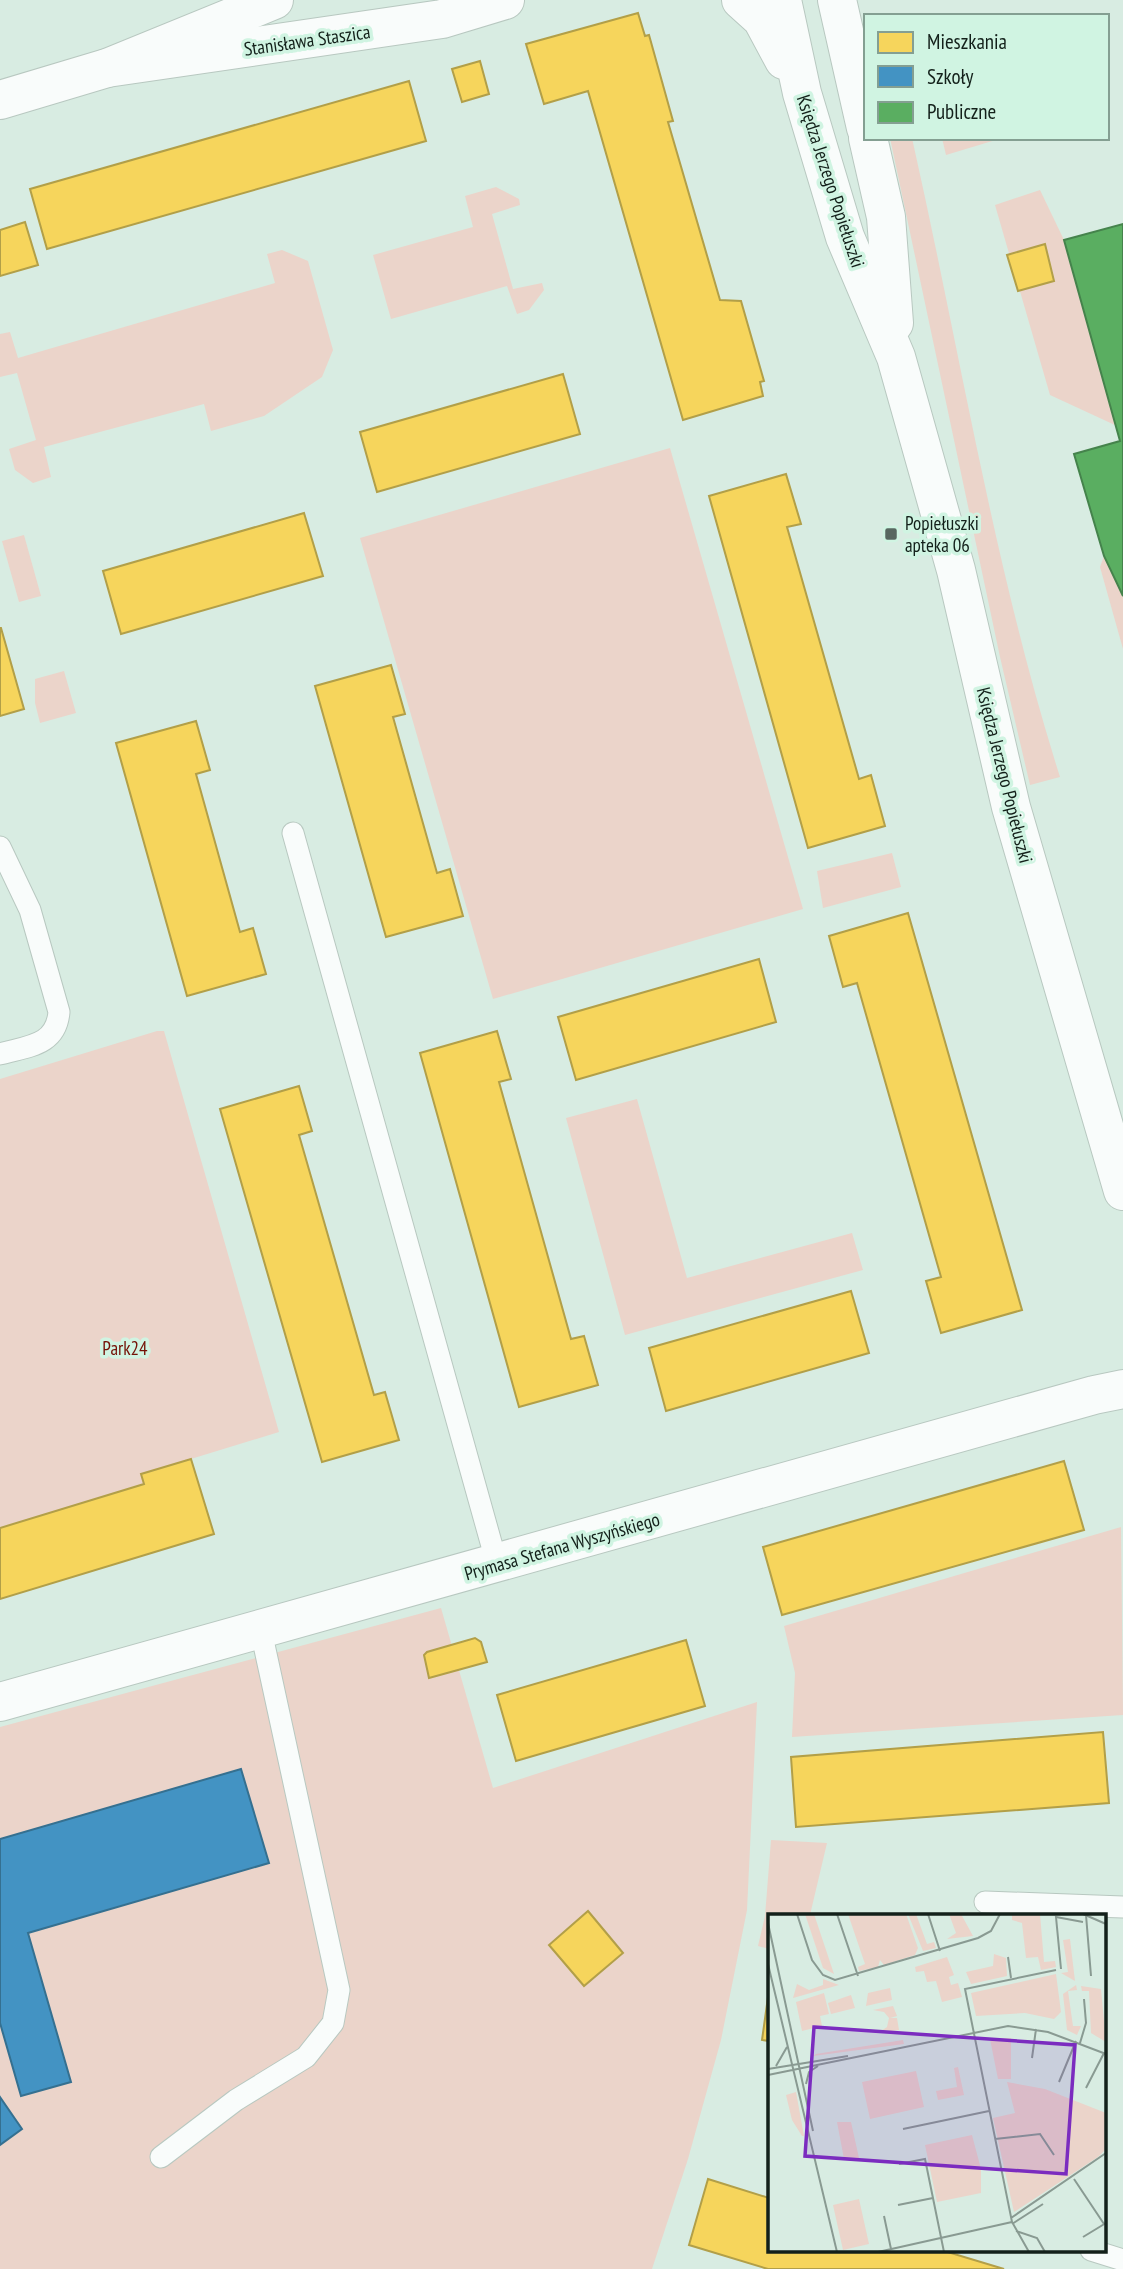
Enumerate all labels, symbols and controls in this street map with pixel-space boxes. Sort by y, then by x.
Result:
legend [864,14,1109,140]
street label: Stanisława Staszica [242,19,372,61]
text: Mieszkania [927,28,1007,55]
text: Szkoły [927,63,973,90]
street label: Księdza Jerzego Popiełuszki [792,92,870,270]
text: Publiczne [927,98,996,125]
place label: Popiełuszki apteka 06 [905,511,979,557]
marker: Popiełuszki apteka 06 [883,526,899,542]
street label: Księdza Jerzego Popiełuszki [972,685,1038,865]
park label: Park24 [102,1336,148,1360]
street label: Prymasa Stefana Wyszyńskiego [462,1507,662,1585]
inset map [768,1914,1106,2252]

